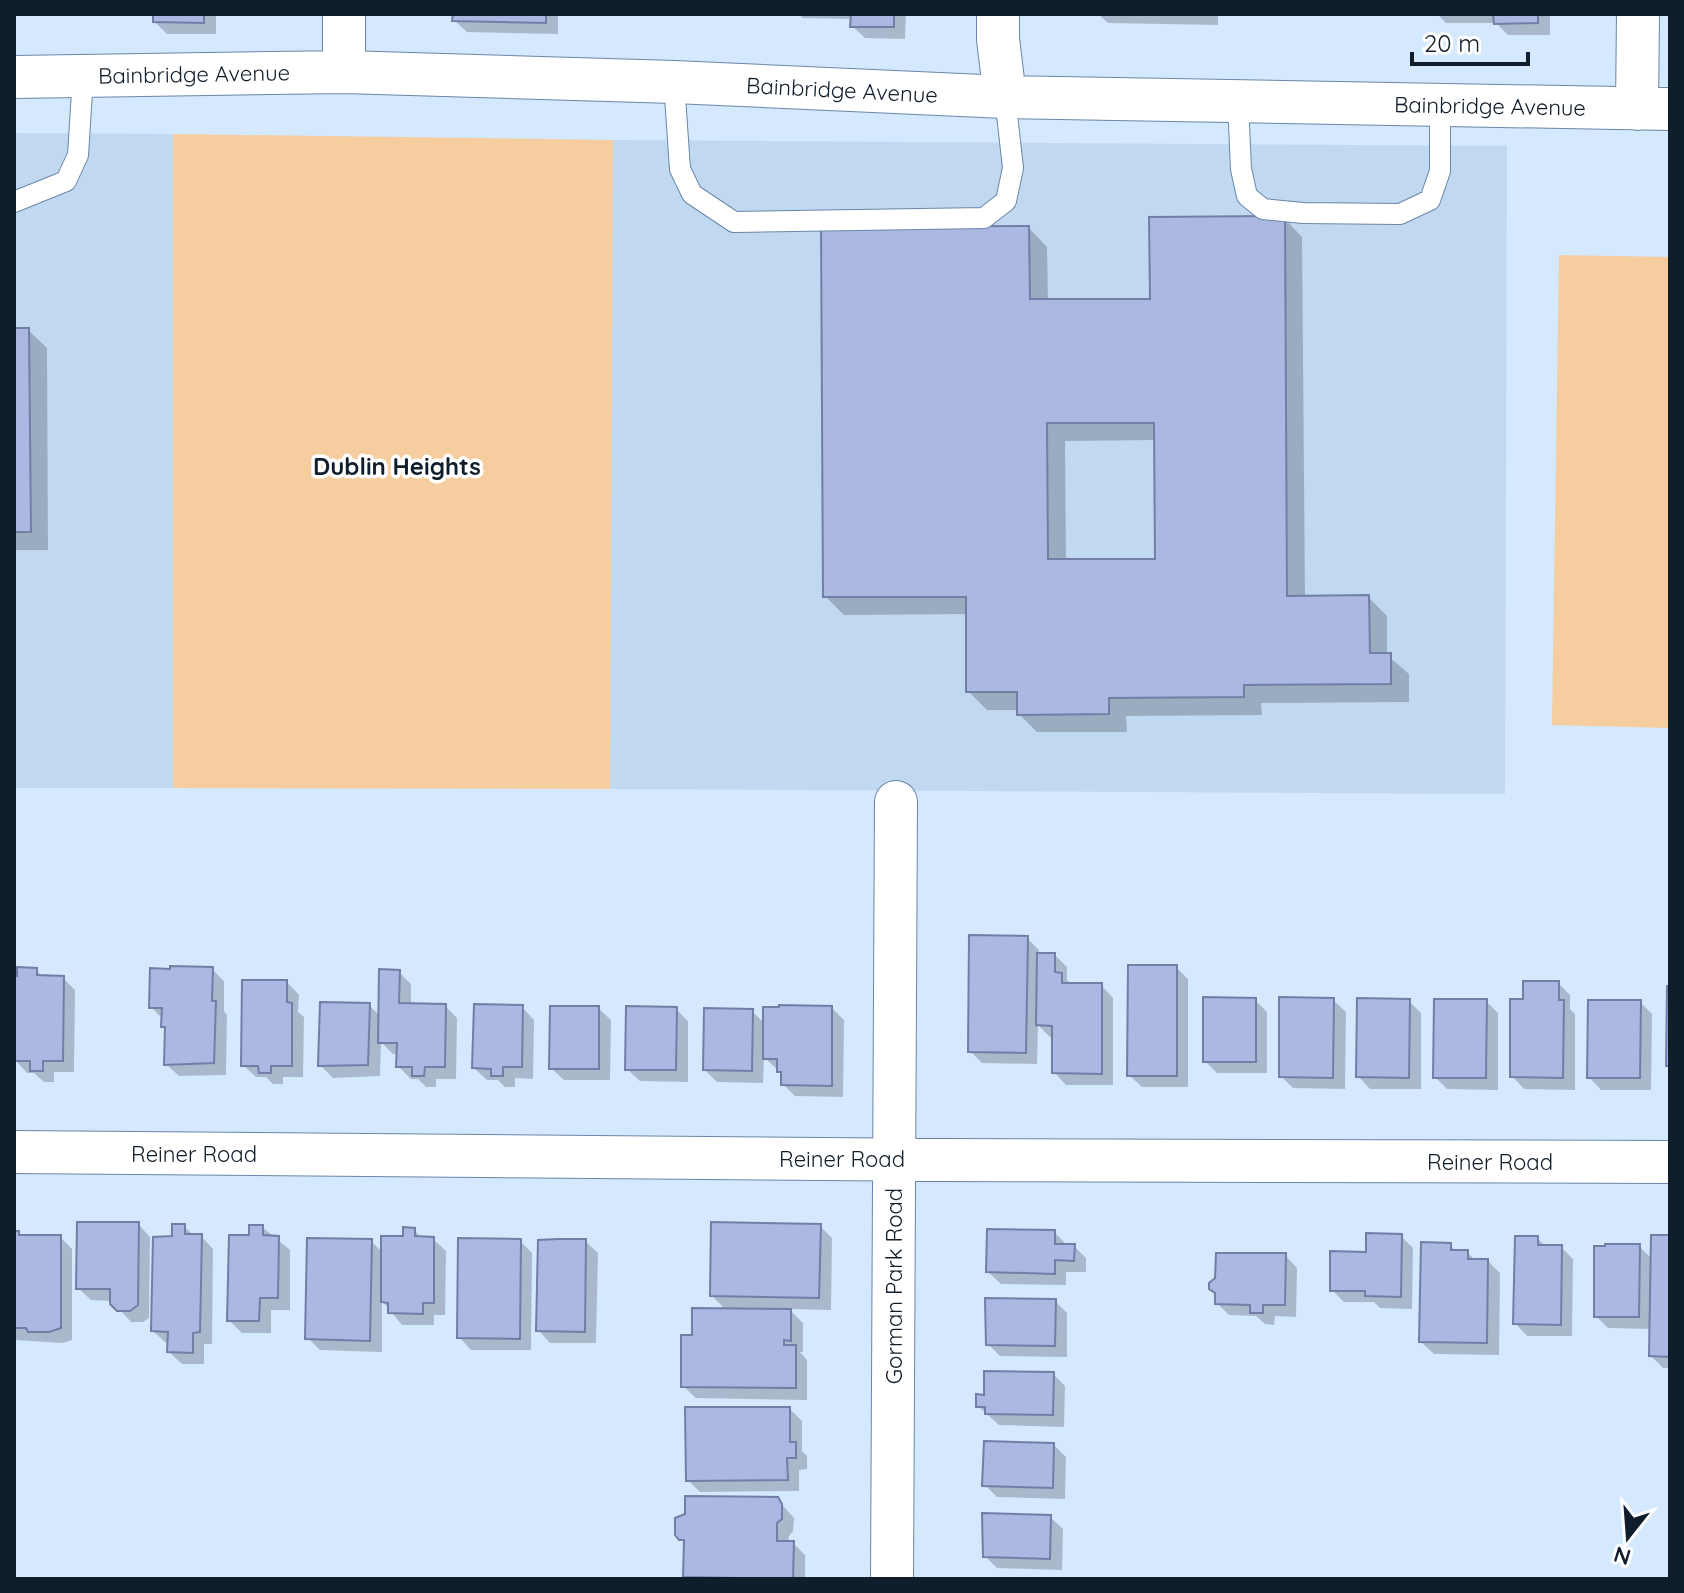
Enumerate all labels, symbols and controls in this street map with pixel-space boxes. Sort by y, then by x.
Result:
scale bar [1412,16,1528,66]
text: 20 m [1424,28,1480,58]
street label: Bainbridge Avenue [98,58,290,90]
street label: Bainbridge Avenue [745,71,939,109]
street label: Bainbridge Avenue [1394,90,1586,122]
district label: Dublin Heights [313,451,481,481]
street label: Reiner Road [131,1140,257,1168]
street label: Reiner Road [779,1145,905,1173]
street label: Reiner Road [1427,1148,1553,1176]
street label: Gorman Park Road [880,1188,908,1384]
north arrow [1588,1497,1668,1577]
text: N [1610,1540,1634,1572]

